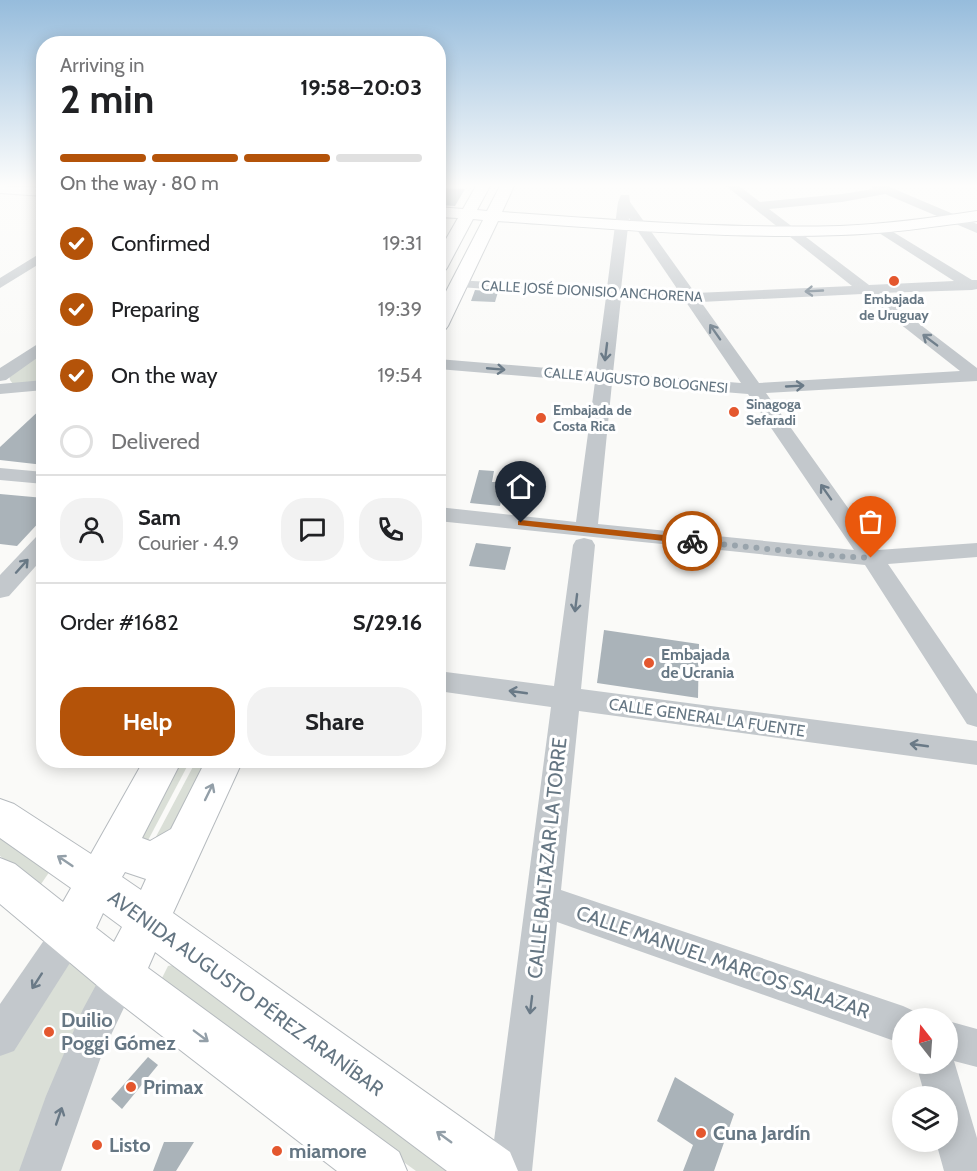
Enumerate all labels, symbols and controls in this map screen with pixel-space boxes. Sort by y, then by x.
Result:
text: Arriving in [60,53,144,77]
text: 19:58–20:03 [300,74,422,101]
text: 2 min [60,75,154,123]
text: On the way · 80 m [60,171,219,195]
icon: check [60,227,93,260]
text: Confirmed [111,230,210,257]
text: 19:31 [383,231,422,255]
marker: Embajada de Uruguay [887,274,901,288]
street label: CALLE JOSÉ DIONISIO ANCHORENA [481,276,704,306]
one-way arrow [804,286,824,297]
place label: Embajada de Uruguay [859,290,929,324]
icon: check [60,293,93,326]
text: Preparing [111,296,199,323]
text: 19:39 [378,297,422,321]
one-way arrow [709,325,721,341]
one-way arrow [923,334,939,347]
one-way arrow [601,341,612,361]
icon: check [60,359,93,392]
text: On the way [111,362,218,389]
text: 19:54 [378,363,422,387]
street label: CALLE AUGUSTO BOLOGNESI [543,363,729,397]
one-way arrow [486,364,506,375]
one-way arrow [785,380,805,391]
place label: Sinagoga Sefaradi [746,395,801,429]
place label: Embajada de Costa Rica [553,401,632,435]
marker: Sinagoga Sefaradi [727,405,741,419]
marker: Embajada de Costa Rica [534,411,548,425]
text: Delivered [111,428,200,455]
pin [495,461,546,523]
icon: home [504,470,537,503]
one-way arrow [820,485,832,501]
pin [845,496,896,558]
button: person [60,498,123,561]
button: chat [281,498,344,561]
button: phone [359,498,422,561]
text: Sam [138,504,181,531]
icon: bag [854,505,887,538]
courier [662,511,722,571]
icon: bike [676,525,709,558]
text: Courier · 4.9 [138,531,239,555]
one-way arrow [15,559,29,574]
one-way arrow [571,592,582,612]
text: Order #1682 [60,609,179,636]
text: S/29.16 [353,609,422,636]
place label: Embajada de Ucrania [661,645,734,682]
marker: Embajada de Ucrania [642,656,656,670]
one-way arrow [508,686,528,697]
button: Help [60,687,235,756]
button: Share [247,687,422,756]
street label: CALLE GENERAL LA FUENTE [608,694,806,741]
street label: CALLE BALTAZAR LA TORRE [522,736,572,980]
one-way arrow [910,740,929,751]
one-way arrow [204,784,215,802]
one-way arrow [57,854,74,867]
street label: AVENIDA AUGUSTO PÉREZ ARANÍBAR [104,885,388,1101]
street label: CALLE MANUEL MARCOS SALAZAR [573,900,873,1024]
one-way arrow [31,972,43,989]
one-way arrow [525,995,536,1014]
place label: Duilio Poggi Gómez [61,1008,176,1055]
north arrow [892,1008,958,1074]
map controls [892,1008,958,1152]
marker: Duilio Poggi Gómez [42,1025,56,1039]
one-way arrow [193,1030,209,1043]
place label: Primax [143,1075,203,1099]
marker: Primax [124,1080,138,1094]
button: layers [892,1086,958,1152]
one-way arrow [54,1107,65,1126]
place label: Cuna Jardín [713,1121,811,1145]
marker: Cuna Jardín [694,1126,708,1140]
one-way arrow [436,1130,452,1143]
place label: Listo [109,1133,151,1157]
marker: Listo [90,1138,104,1152]
place label: miamore [289,1139,367,1163]
marker: miamore [270,1144,284,1158]

